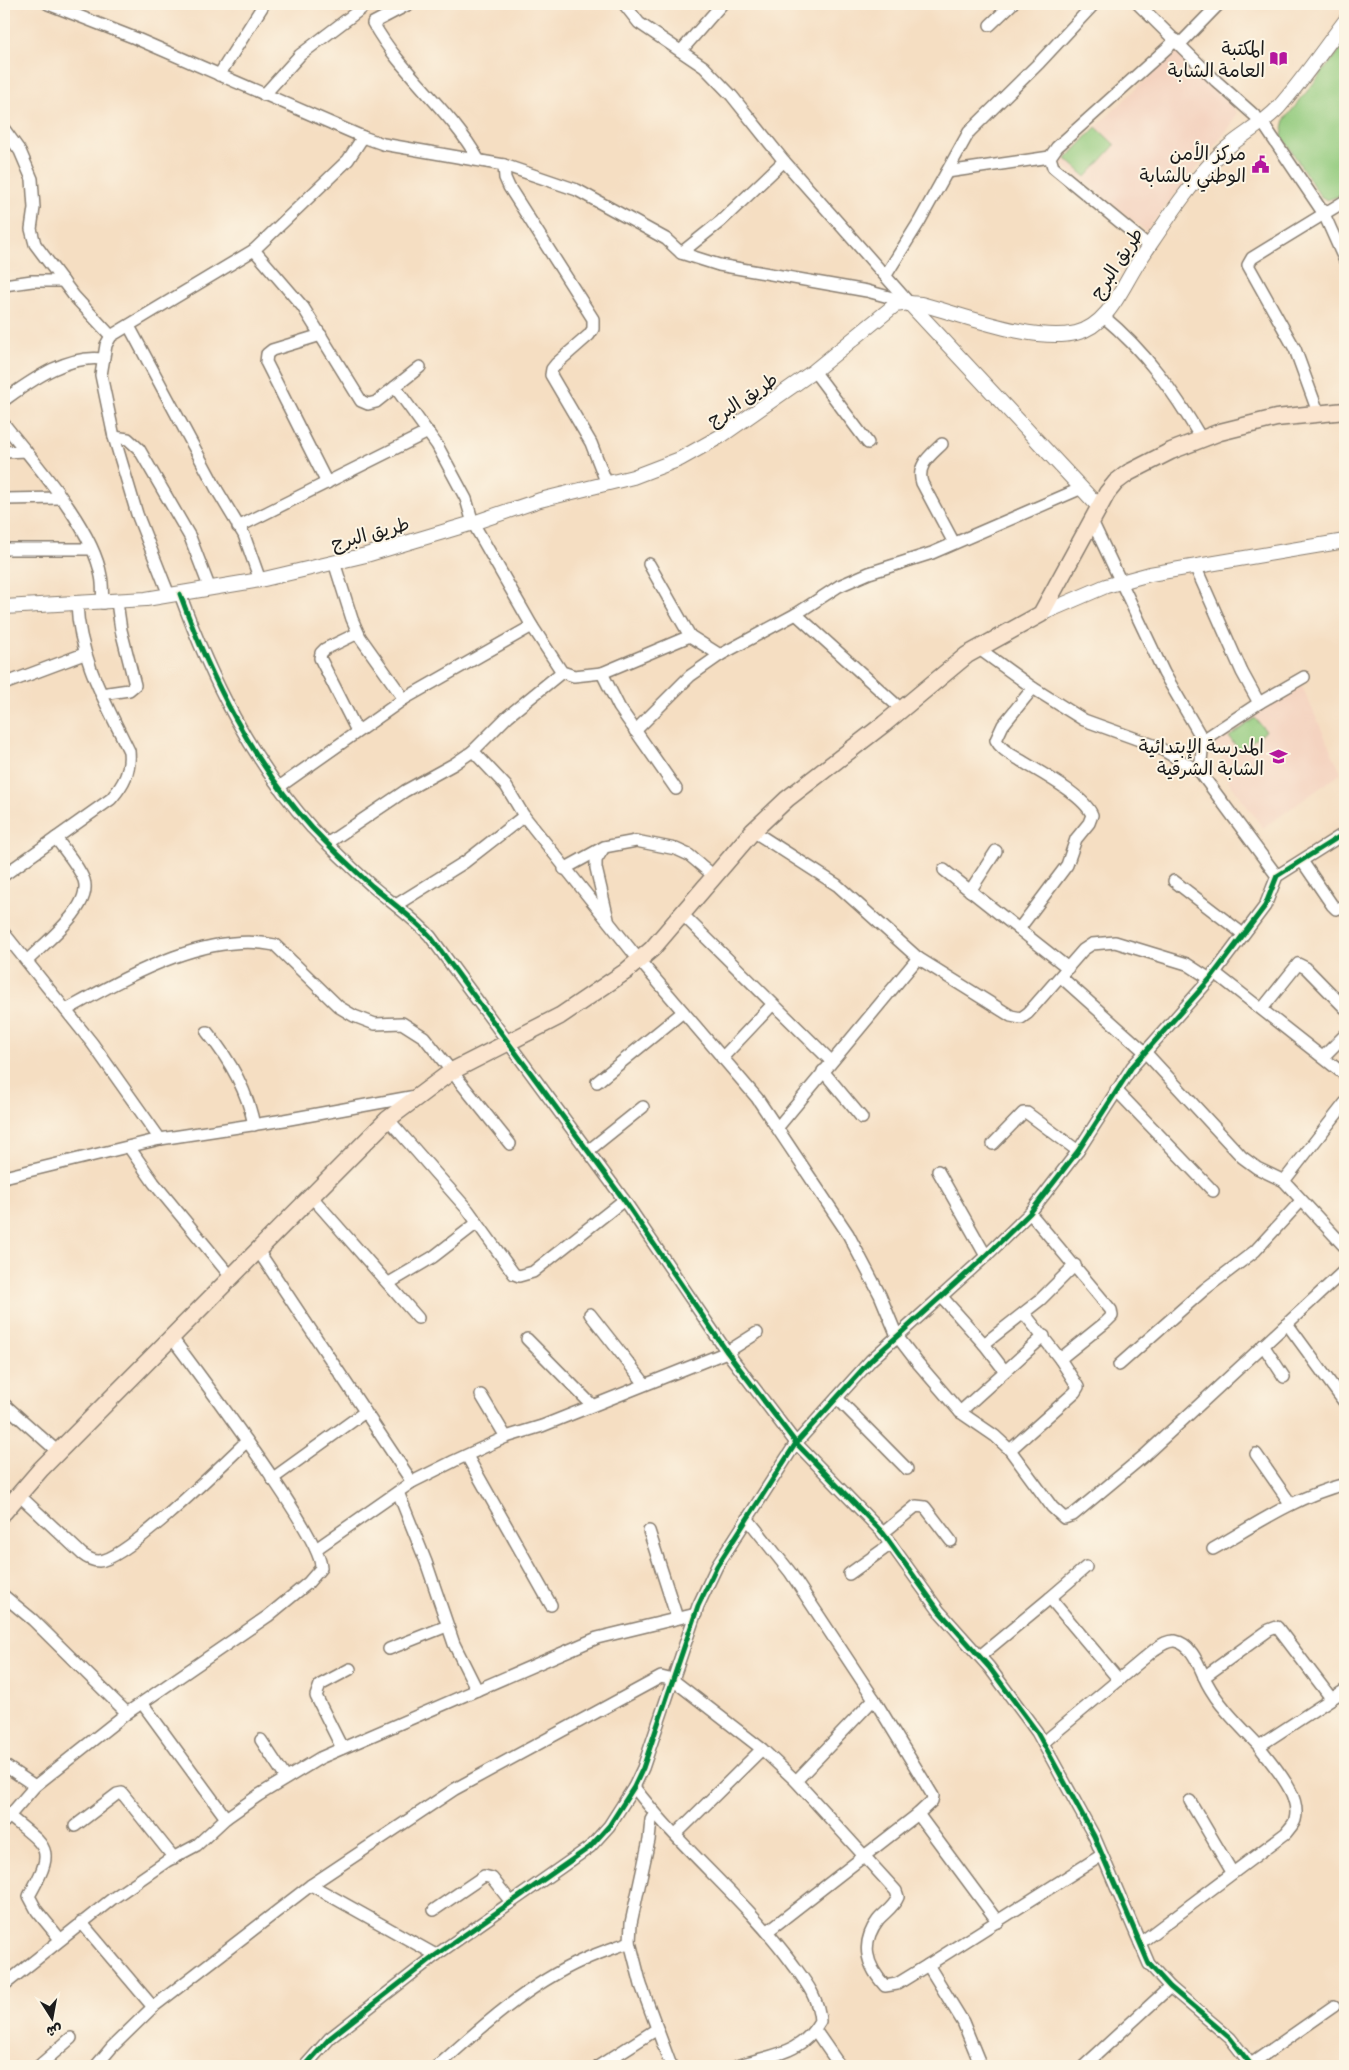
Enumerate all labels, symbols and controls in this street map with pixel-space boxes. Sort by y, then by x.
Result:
place label: المكتبة العامة الشابة [1168,35,1265,83]
library icon: المكتبة العامة الشابة [1269,49,1289,69]
place label: مركز الأمن الوطني بالشابة [1140,140,1246,192]
public building icon: مركز الأمن الوطني بالشابة [1250,154,1270,174]
street label: طريق البرج [1083,222,1149,304]
street label: طريق البرج [701,366,783,432]
street label: طريق البرج [328,510,412,556]
place label: المدرسة الإبتدائية الشابة الشرقية [1139,733,1264,781]
school or university icon: المدرسة الإبتدائية الشابة الشرقية [1268,747,1288,767]
north arrow [28,1992,78,2042]
text: ش [45,2020,64,2042]

